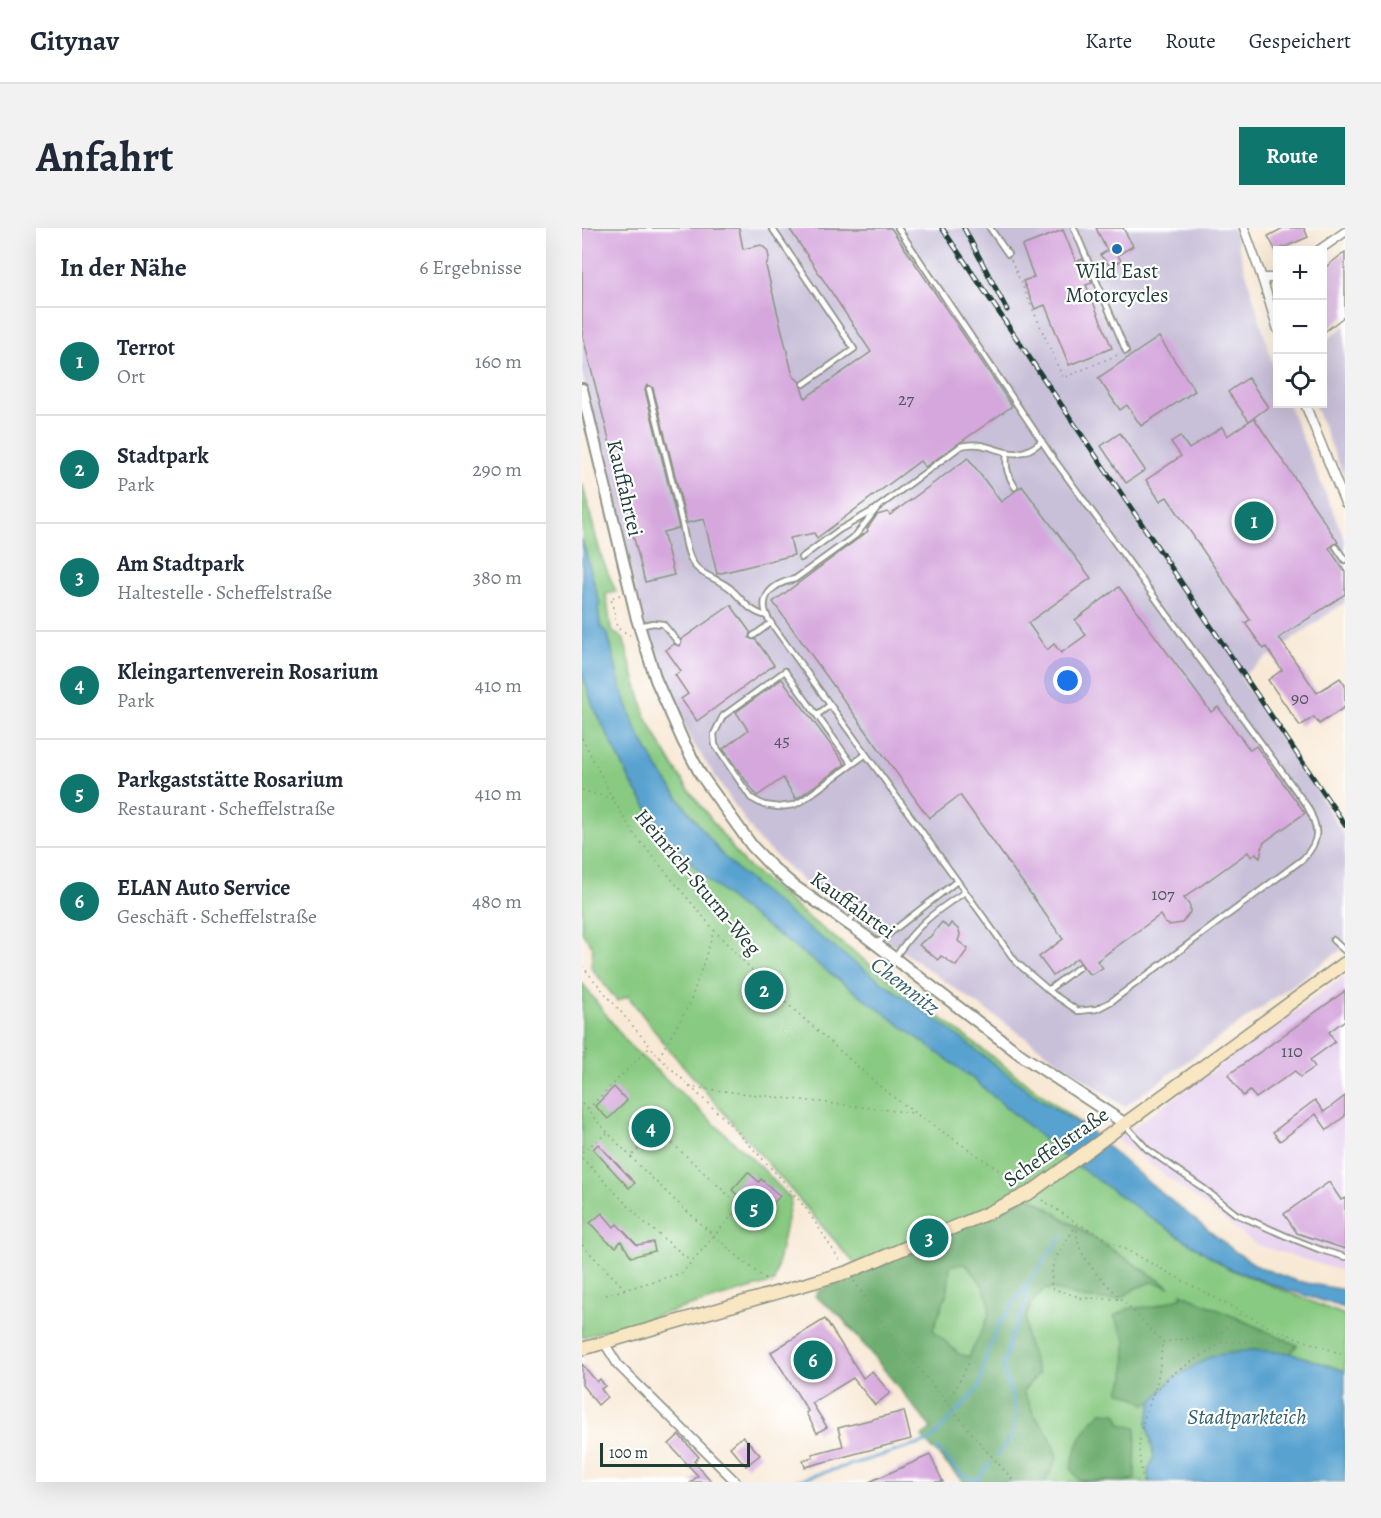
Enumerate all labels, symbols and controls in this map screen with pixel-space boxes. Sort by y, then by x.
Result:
text: Citynav [30,22,119,60]
text: Karte [1085,27,1132,55]
text: Route [1165,27,1216,55]
text: Gespeichert [1249,27,1351,55]
button: Route [1239,127,1345,185]
text: Anfahrt [36,128,173,185]
marker: Wild East Motorcycles [1110,242,1124,256]
map controls [1273,246,1327,408]
button: + [1273,246,1327,300]
text: In der Nähe [60,250,187,285]
text: 6 Ergebnisse [419,254,522,281]
place label: Wild East Motorcycles [1066,257,1168,309]
button: − [1273,300,1327,354]
text: Terrot [117,333,175,363]
text: 1 [76,348,83,375]
text: 160 m [475,348,522,375]
button: locate [1273,354,1327,408]
text: Ort [117,363,145,390]
house number: 27 [898,387,914,411]
street label: Kauffahrtei [600,437,650,539]
text: Stadtpark [117,441,209,471]
text: 2 [75,456,84,483]
text: 290 m [472,456,522,483]
text: Park [117,471,155,498]
pin: 1 [1234,498,1274,544]
text: Am Stadtpark [117,549,244,579]
text: 3 [75,564,84,591]
text: 380 m [473,564,522,591]
text: Haltestelle · Scheffelstraße [117,579,332,606]
text: Kleingartenverein Rosarium [117,657,378,687]
your location [1053,666,1082,695]
text: 4 [75,672,84,699]
text: 410 m [475,672,522,699]
house number: 90 [1291,686,1309,710]
text: Park [117,687,155,714]
house number: 45 [774,728,790,752]
text: Parkgaststätte Rosarium [117,765,343,795]
text: 5 [75,780,84,807]
text: 410 m [475,780,522,807]
text: Restaurant · Scheffelstraße [117,795,335,822]
street label: Heinrich-Sturm-Weg [628,803,768,962]
street label: Kauffahrtei [805,865,901,945]
text: ELAN Auto Service [117,873,290,903]
house number: 107 [1151,882,1175,906]
text: 6 [75,888,84,915]
text: 480 m [472,888,522,915]
text: Geschäft · Scheffelstraße [117,903,317,930]
water label: Chemnitz [864,950,946,1023]
pin: 2 [744,968,783,1012]
house number: 110 [1281,1039,1303,1063]
street label: Scheffelstraße [998,1100,1114,1194]
pin: 4 [632,1106,670,1150]
pin: 5 [734,1186,774,1230]
pin: 3 [910,1216,948,1260]
pin: 6 [794,1338,832,1382]
water label: Stadtparkteich [1187,1402,1307,1432]
scale bar [600,1440,750,1468]
text: 100 m [609,1442,648,1464]

